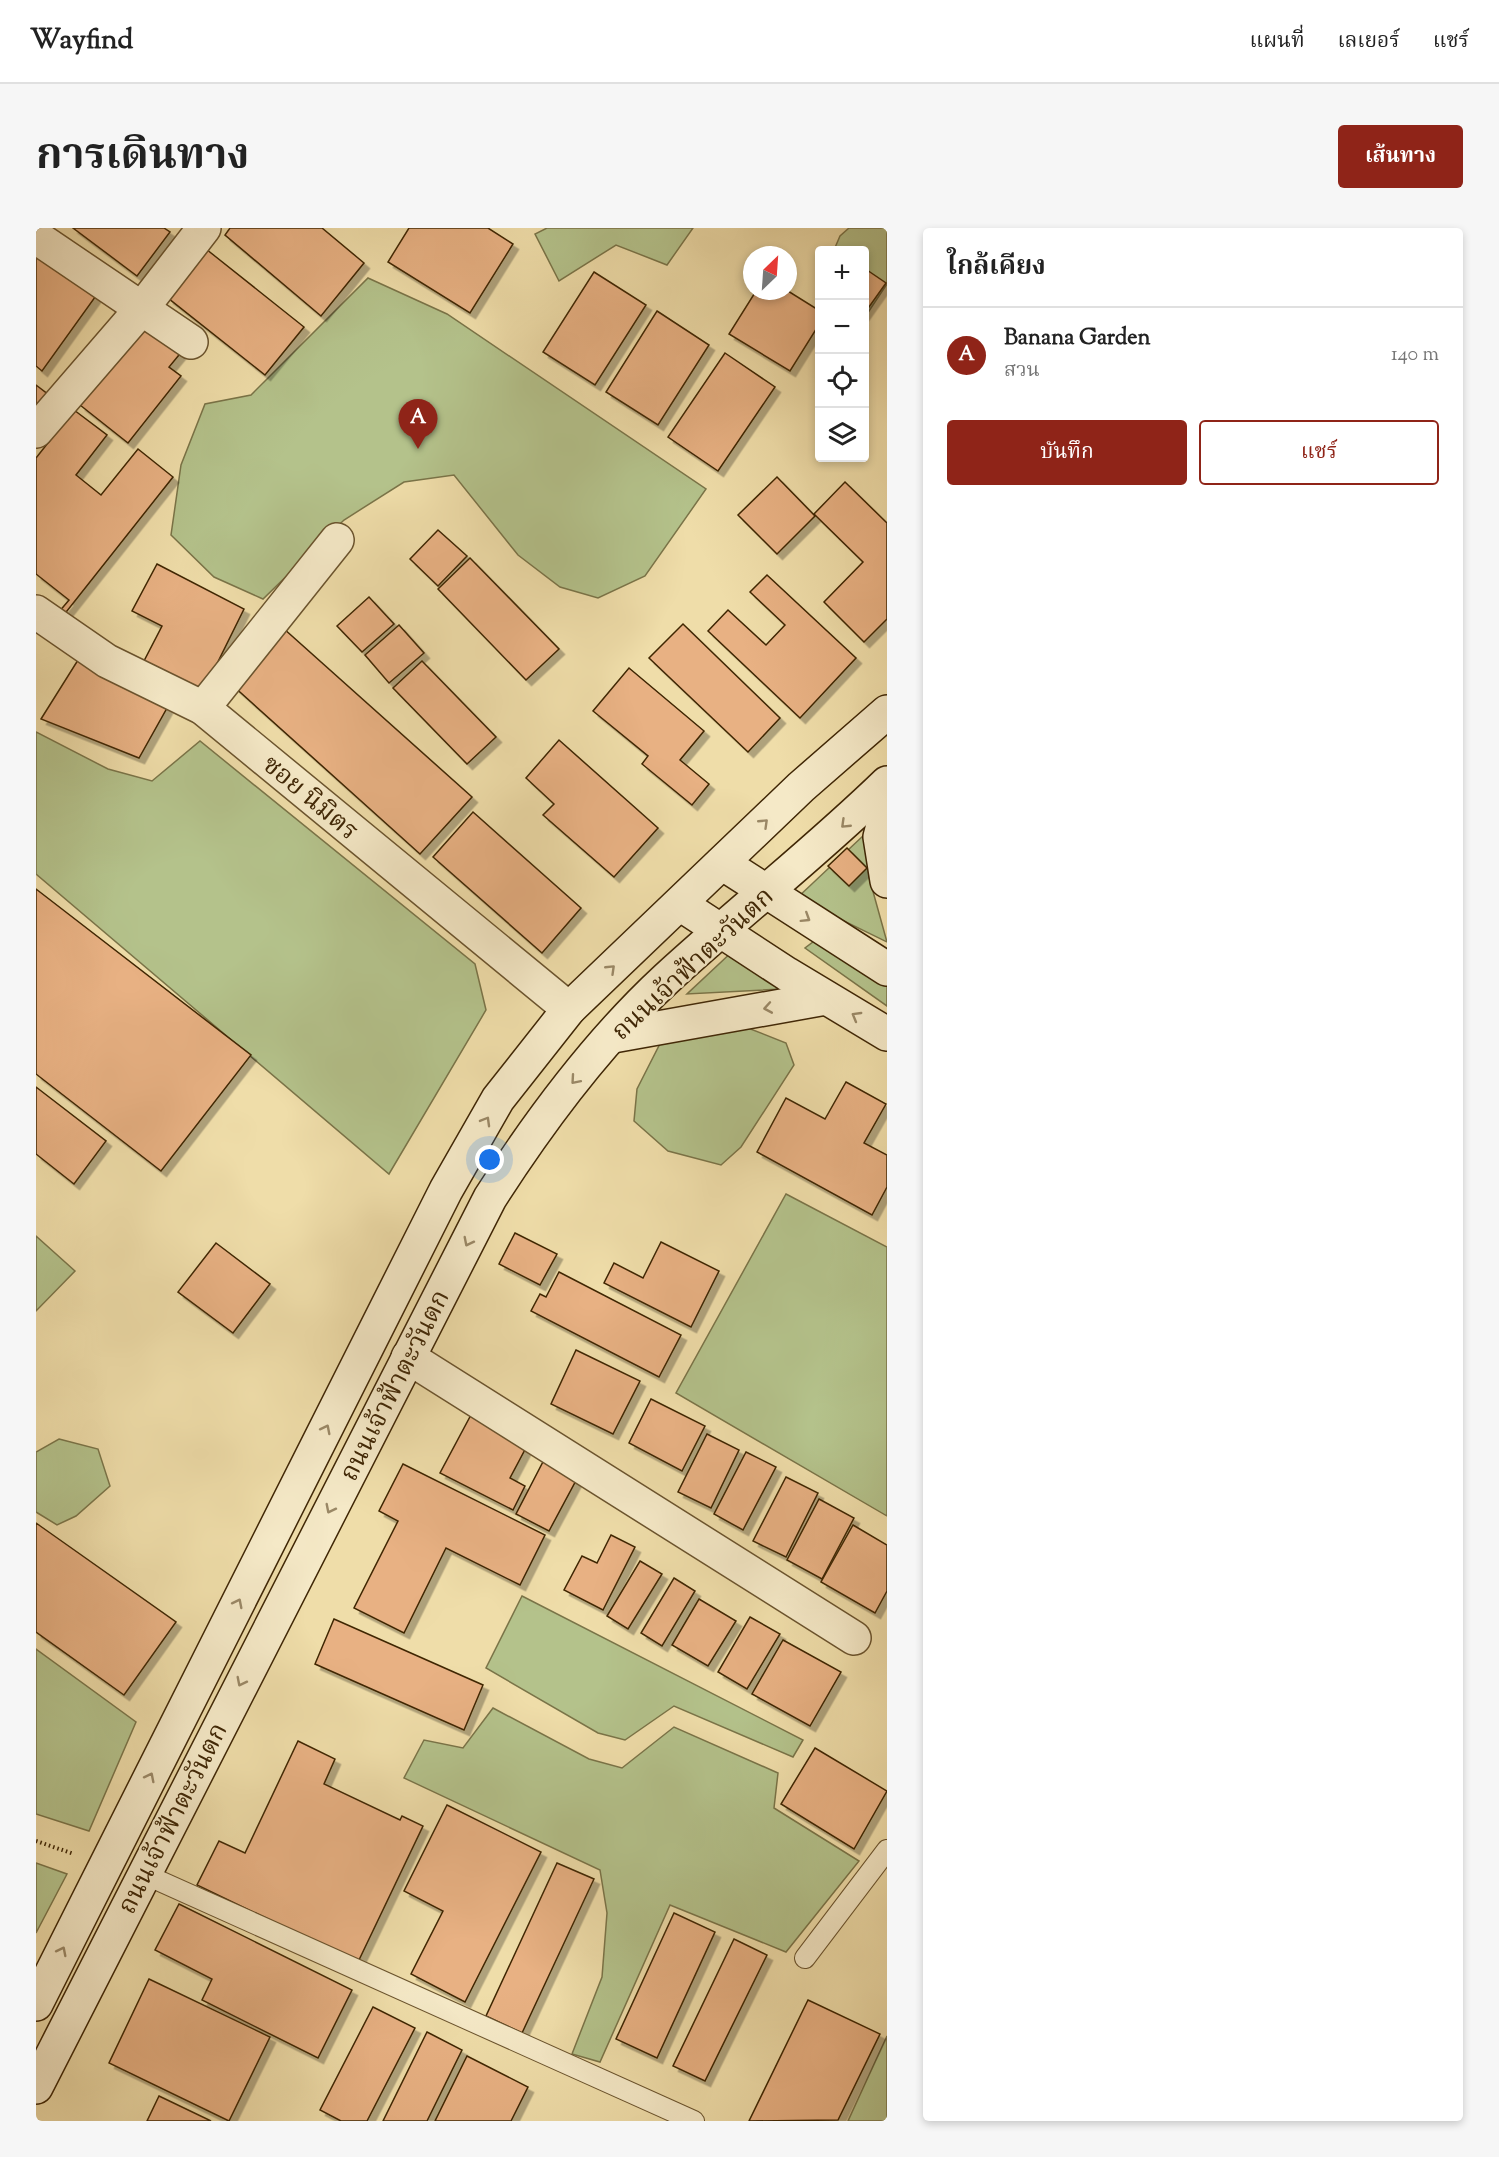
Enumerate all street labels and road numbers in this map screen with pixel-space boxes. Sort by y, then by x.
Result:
street label: ซอย นิมิตร [253,748,366,850]
street label: ถนนเจ้าฟ้าตะวันตก [604,880,783,1050]
street label: ถนนเจ้าฟ้าตะวันตก [332,1284,460,1488]
street label: ถนนเจ้าฟ้าตะวันตก [110,1717,238,1921]

